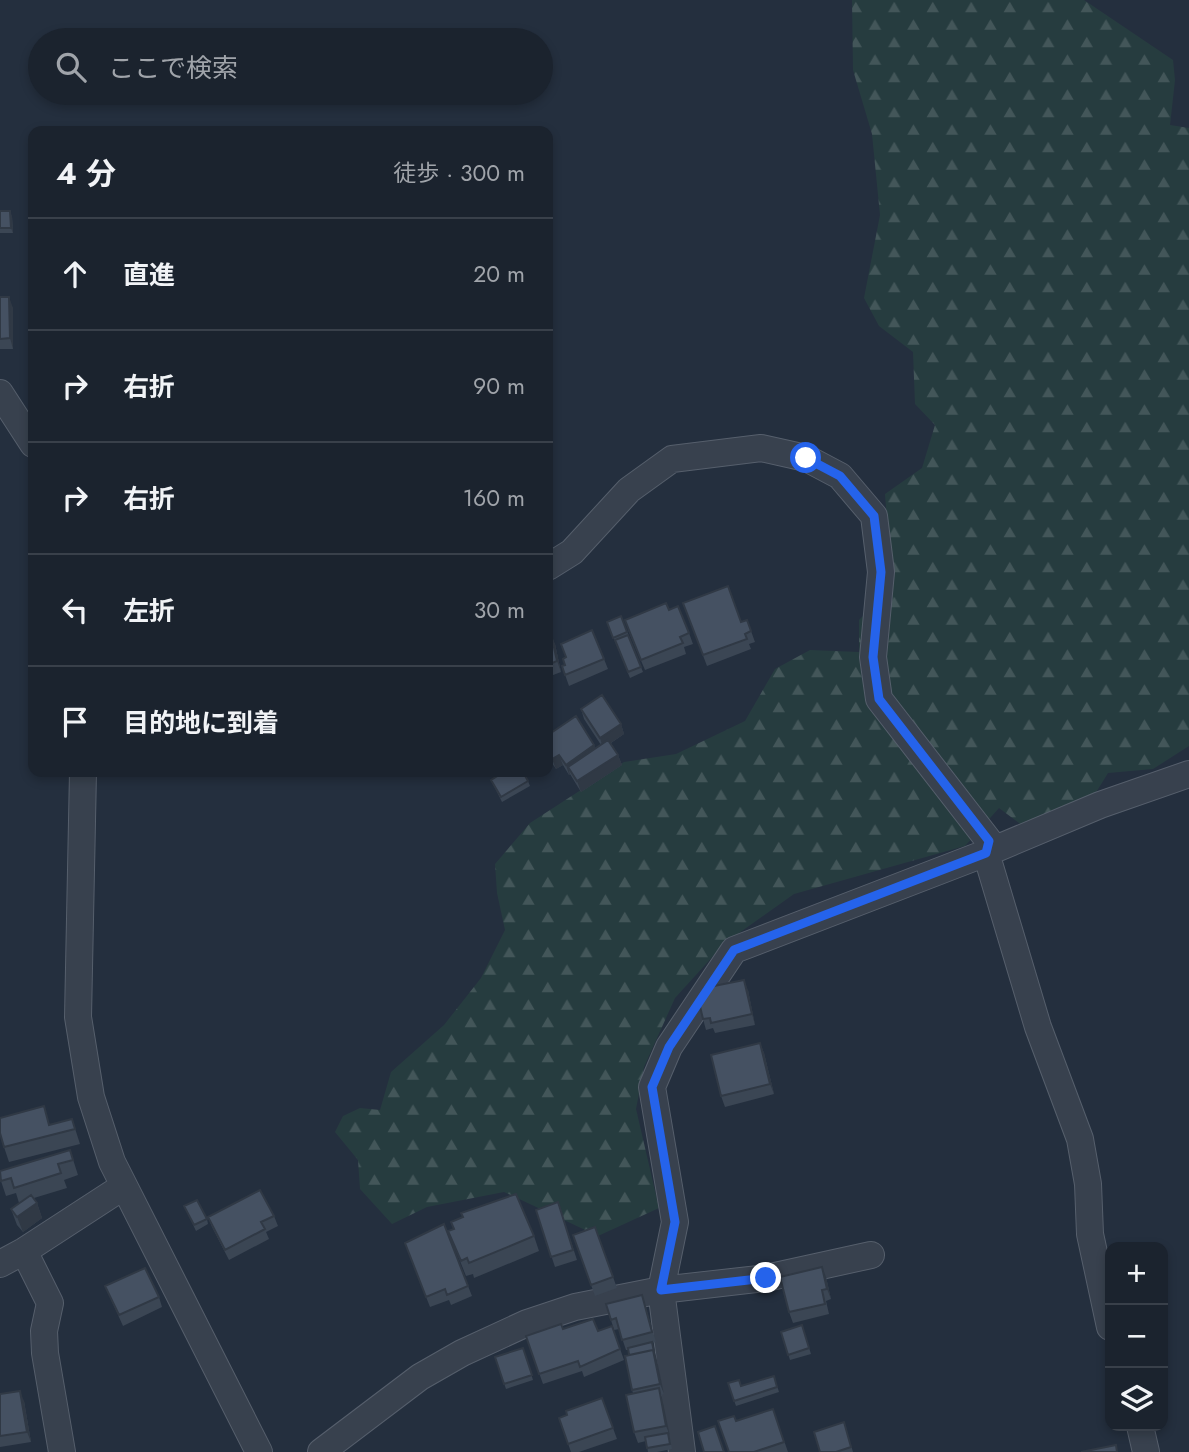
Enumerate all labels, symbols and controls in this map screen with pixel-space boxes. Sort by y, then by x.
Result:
search box [28,28,553,105]
icon: search [52,48,90,86]
text: ここで検索 [108,49,238,87]
text: 4 分 [56,152,116,195]
text: 徒歩 · 300 m [393,156,525,190]
icon: ahead [56,255,94,293]
text: 直進 [123,256,175,294]
text: 20 m [473,257,525,291]
icon: right [56,367,94,405]
text: 右折 [123,368,175,406]
text: 90 m [473,369,525,403]
route start [790,442,821,473]
icon: right [56,479,94,517]
text: 右折 [123,480,175,518]
text: 160 m [463,481,525,515]
icon: left [56,591,94,629]
text: 左折 [123,592,175,630]
text: 30 m [474,593,525,627]
icon: arrive [56,703,94,741]
text: 目的地に到着 [123,704,279,742]
map controls [1105,1242,1168,1431]
button: + [1105,1242,1168,1305]
route end [750,1262,781,1293]
button: − [1105,1305,1168,1368]
button: layers [1105,1368,1168,1431]

